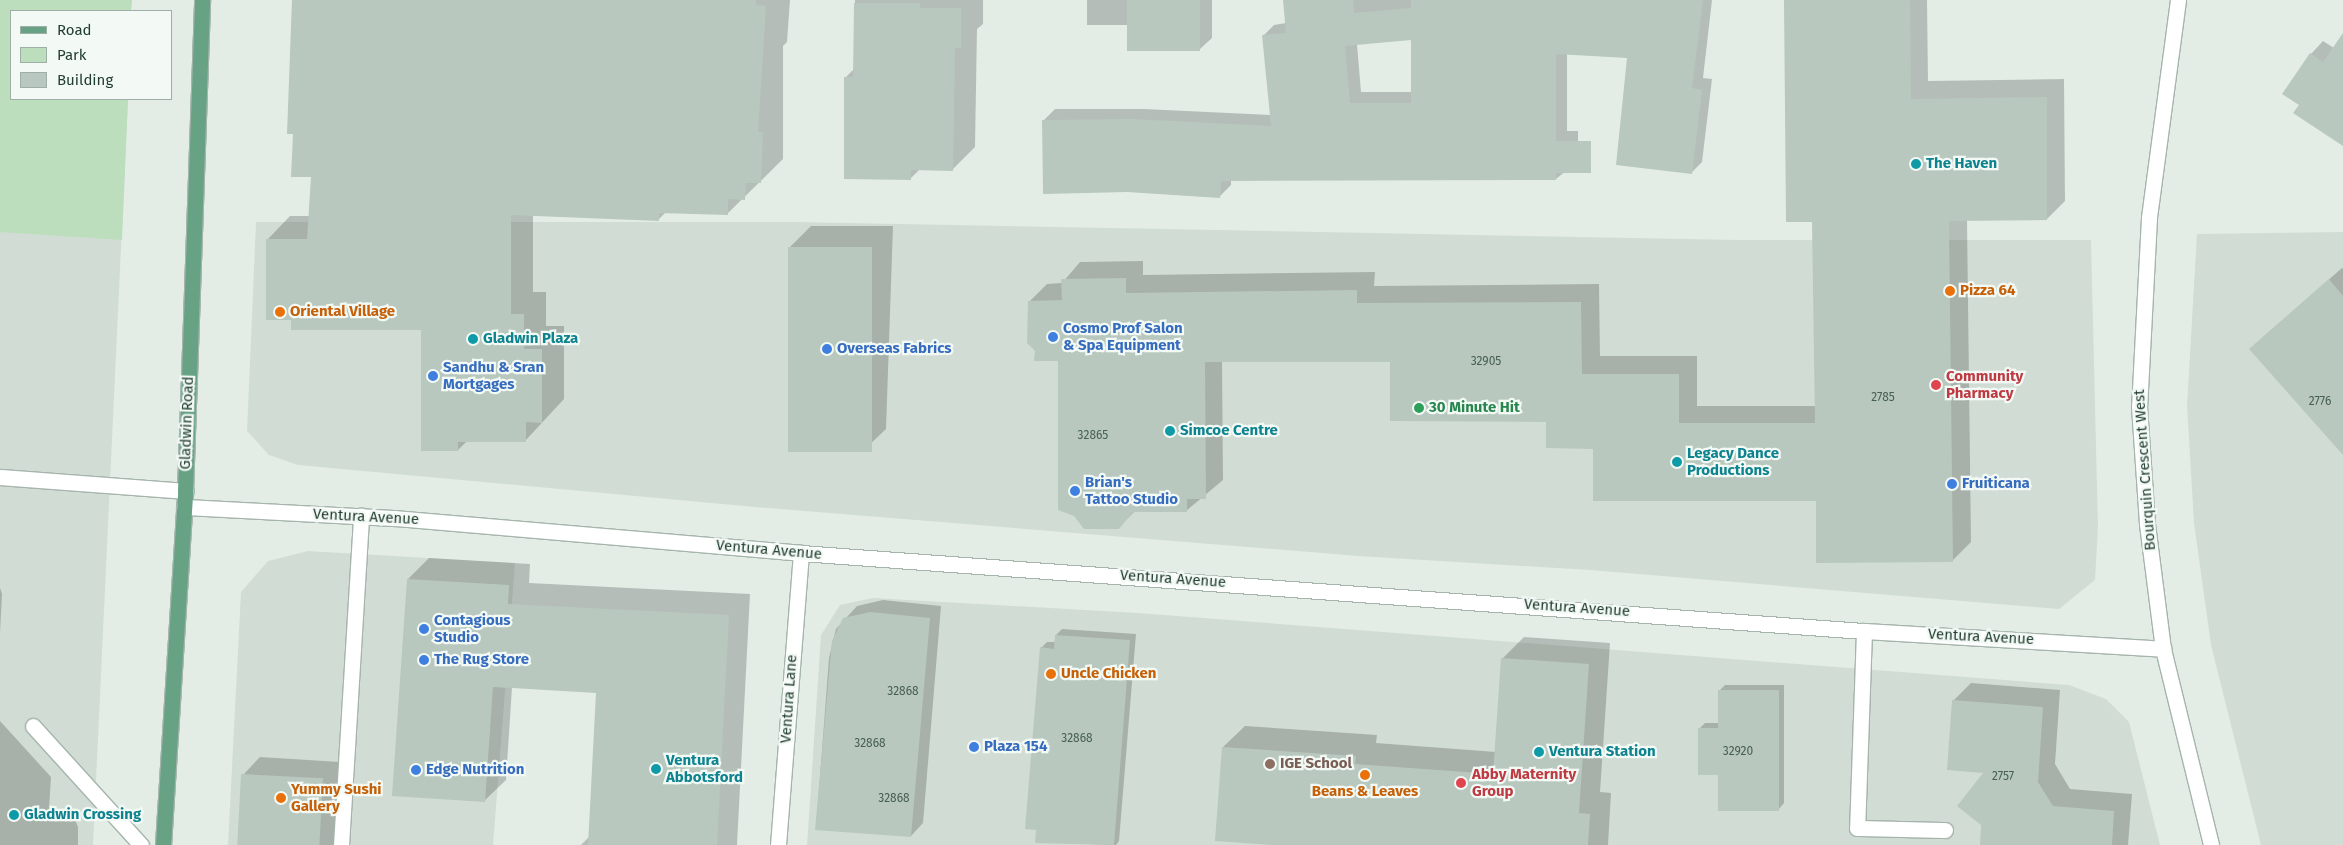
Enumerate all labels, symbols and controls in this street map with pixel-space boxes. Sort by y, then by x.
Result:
legend [10,10,172,100]
text: Road [57,21,92,39]
text: Park [57,46,87,64]
text: Building [57,71,113,89]
place label: The Haven [1926,155,1997,173]
marker: The Haven [1910,158,1922,170]
place label: Pizza 64 [1960,282,2015,300]
marker: Pizza 64 [1944,285,1956,297]
place label: Oriental Village [290,303,395,321]
marker: Oriental Village [274,306,286,318]
place label: Cosmo Prof Salon & Spa Equipment [1063,319,1183,354]
place label: Gladwin Plaza [483,330,578,348]
marker: Cosmo Prof Salon & Spa Equipment [1047,331,1059,343]
marker: Gladwin Plaza [467,333,479,345]
place label: Overseas Fabrics [837,340,952,358]
marker: Overseas Fabrics [821,343,833,355]
house number: 32905 [1471,355,1501,369]
place label: Sandhu & Sran Mortgages [443,358,544,393]
place label: Community Pharmacy [1946,367,2023,402]
marker: Sandhu & Sran Mortgages [427,370,439,382]
street label: Gladwin Road [176,376,198,470]
marker: Community Pharmacy [1930,379,1942,391]
street label: Bourquin Crescent West [2130,389,2160,551]
house number: 2785 [1871,391,1895,405]
house number: 2776 [2309,395,2331,409]
place label: 30 Minute Hit [1429,399,1520,417]
marker: 30 Minute Hit [1413,402,1425,414]
place label: Simcoe Centre [1180,422,1278,440]
marker: Simcoe Centre [1164,425,1176,437]
house number: 32865 [1078,429,1108,443]
place label: Legacy Dance Productions [1687,444,1779,479]
marker: Legacy Dance Productions [1671,456,1683,468]
place label: Brian's Tattoo Studio [1085,473,1178,508]
place label: Fruiticana [1962,475,2030,493]
marker: Fruiticana [1946,478,1958,490]
marker: Brian's Tattoo Studio [1069,485,1081,497]
street label: Ventura Avenue [312,505,420,529]
street label: Ventura Avenue [715,536,823,564]
street label: Ventura Avenue [1119,566,1227,592]
street label: Ventura Avenue [1523,595,1631,621]
place label: Contagious Studio [434,611,510,646]
marker: Contagious Studio [418,623,430,635]
street label: Ventura Avenue [1927,625,2035,649]
place label: The Rug Store [434,651,529,669]
marker: The Rug Store [418,654,430,666]
street label: Ventura Lane [777,654,801,744]
place label: Uncle Chicken [1061,665,1156,683]
marker: Uncle Chicken [1045,668,1057,680]
house number: 32868 [887,685,919,699]
house number: 32868 [1061,732,1093,746]
house number: 32868 [854,737,886,751]
place label: Plaza 154 [984,738,1047,756]
marker: Plaza 154 [968,741,980,753]
place label: Ventura Station [1549,743,1656,761]
house number: 32920 [1723,745,1753,759]
marker: Ventura Station [1533,746,1545,758]
place label: Ventura Abbotsford [666,751,743,786]
place label: IGE School [1280,755,1352,773]
marker: IGE School [1264,758,1276,770]
place label: Edge Nutrition [426,761,524,779]
marker: Ventura Abbotsford [650,763,662,775]
marker: Edge Nutrition [410,764,422,776]
place label: Abby Maternity Group [1472,765,1576,800]
marker: Beans & Leaves [1359,769,1371,781]
house number: 2757 [1992,770,2014,784]
marker: Abby Maternity Group [1454,776,1468,790]
place label: Yummy Sushi Gallery [291,780,382,815]
place label: Beans & Leaves [1312,783,1418,801]
marker: Yummy Sushi Gallery [275,792,287,804]
house number: 32868 [878,792,910,806]
place label: Gladwin Crossing [24,806,141,824]
marker: Gladwin Crossing [8,809,20,821]

